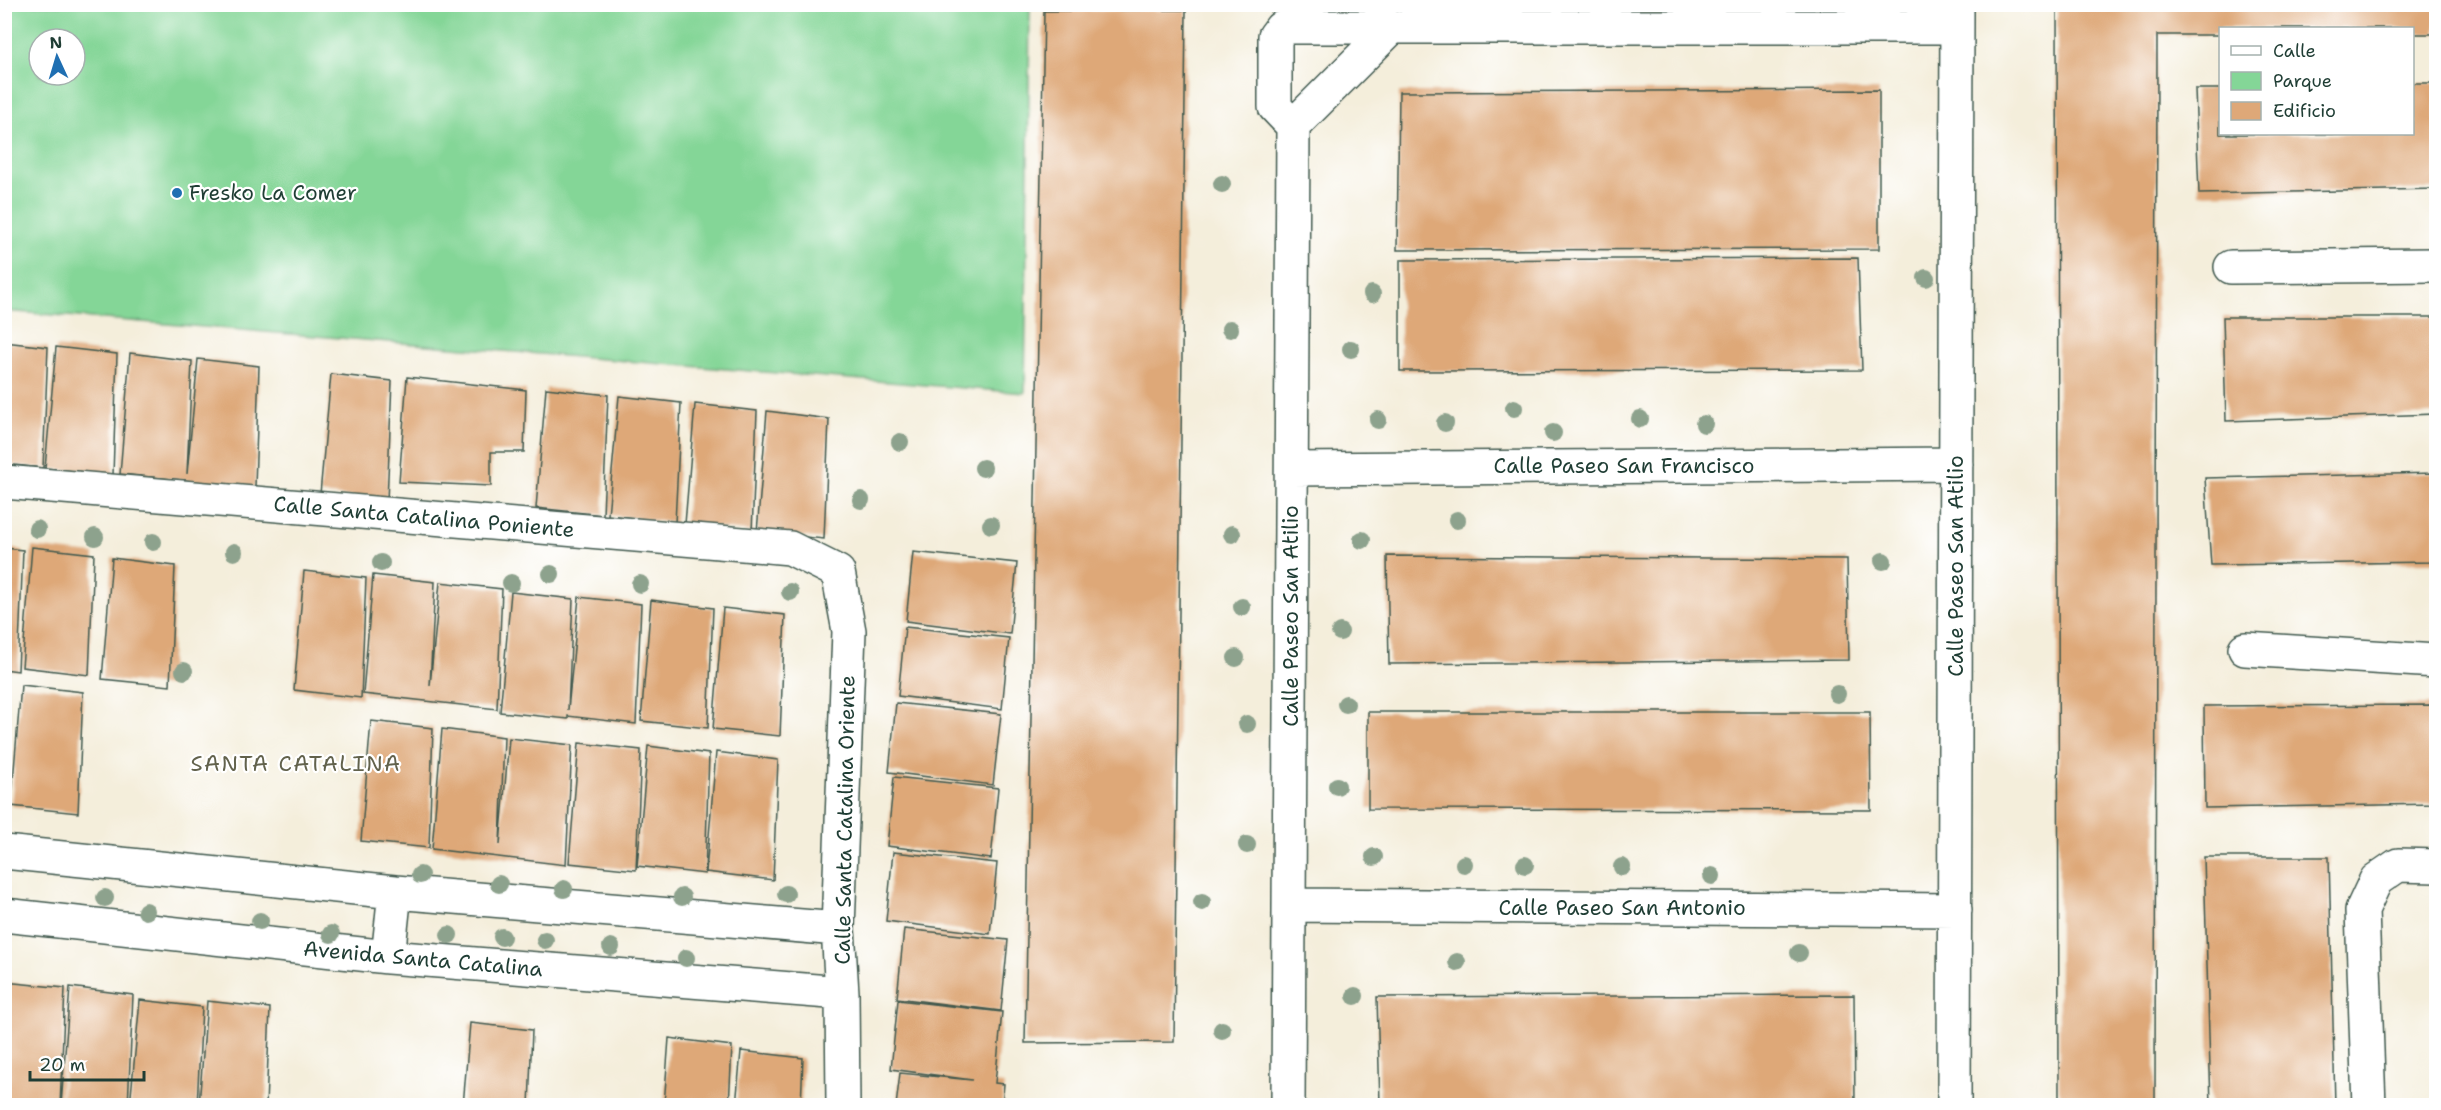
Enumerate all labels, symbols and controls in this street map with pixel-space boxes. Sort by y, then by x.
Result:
north arrow [27,27,87,87]
legend [2219,27,2414,135]
text: N [49,32,63,53]
text: Calle [2273,39,2316,63]
text: Parque [2273,69,2332,93]
text: Edificio [2273,99,2336,123]
place label: Fresko La Comer [189,179,357,207]
marker: Fresko La Comer [170,186,184,200]
street label: Calle Paseo San Francisco [1494,452,1754,480]
street label: Calle Paseo San Atilio [1942,455,1970,677]
street label: Calle Santa Catalina Poniente [272,490,576,544]
street label: Calle Paseo San Atilio [1277,505,1305,727]
street label: Calle Santa Catalina Oriente [828,675,862,965]
district label: SANTA CATALINA [190,749,402,778]
street label: Calle Paseo San Antonio [1498,894,1746,922]
street label: Avenida Santa Catalina [302,935,544,983]
scale bar [30,1044,144,1082]
text: 20 m [39,1053,85,1077]

